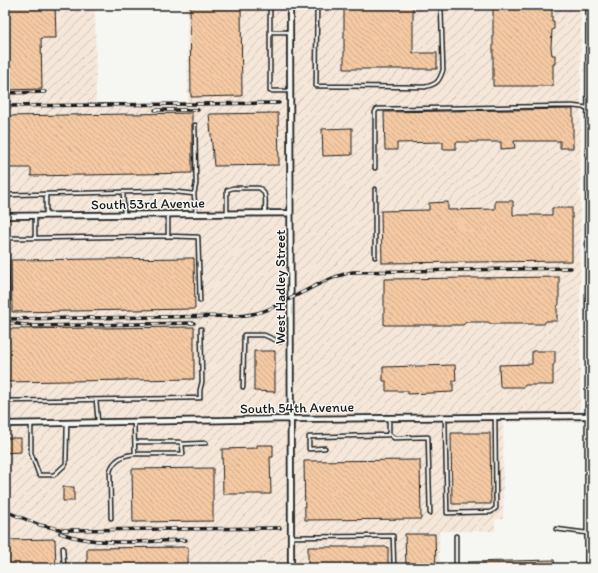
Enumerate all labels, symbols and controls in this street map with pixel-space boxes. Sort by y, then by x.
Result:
street label: South 53rd Avenue [91,195,205,213]
street label: West Hadley Street [272,230,289,344]
street label: South 54th Avenue [240,398,355,417]

